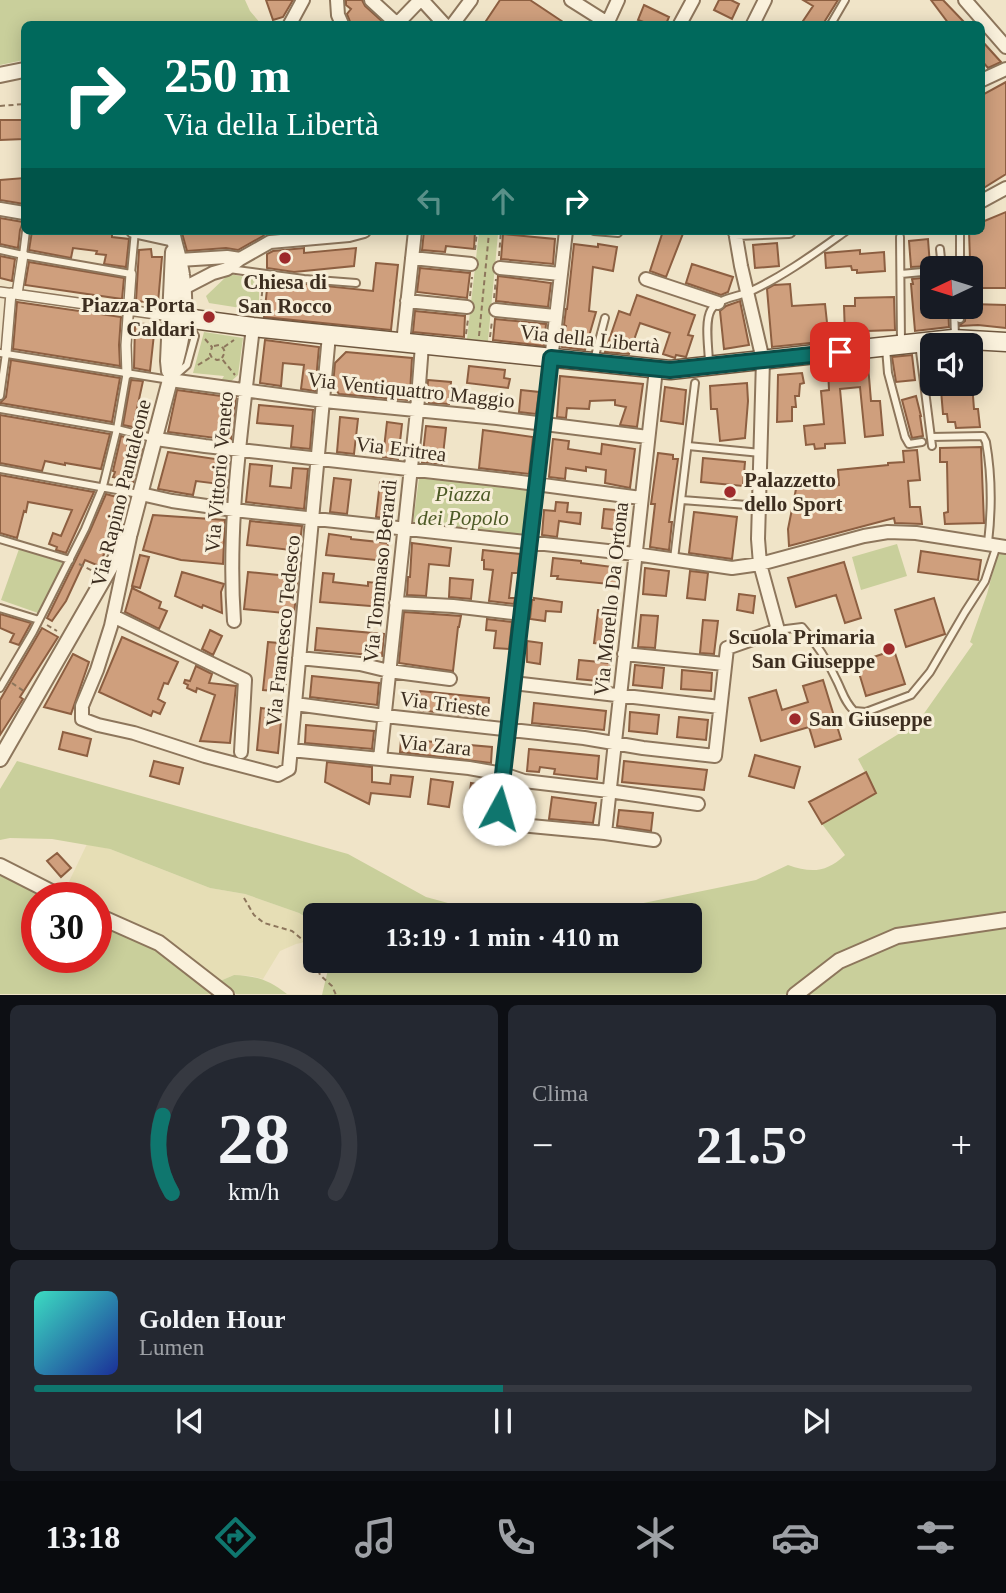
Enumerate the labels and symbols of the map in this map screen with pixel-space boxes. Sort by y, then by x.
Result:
marker: Chiesa di San Rocco [277,250,293,266]
north arrow [920,256,984,318]
place label: Chiesa di San Rocco [238,270,332,318]
place label: Piazza Porta Caldari [81,293,195,341]
marker: Piazza Porta Caldari [201,309,217,325]
street label: Via della Libertà [519,320,662,358]
pin [810,322,870,382]
street label: Via Ventiquattro Maggio [306,367,516,413]
street label: Via Vittorio Veneto [200,390,238,554]
street label: Via Rapino Pantaleone [86,397,156,589]
street label: Via Eritrea [354,432,449,467]
place label: Palazzetto dello Sport [744,468,843,516]
street label: Via Tommaso Berardi [358,478,402,664]
park label: Piazza dei Popolo [417,482,509,530]
marker: Palazzetto dello Sport [722,484,738,500]
street label: Via Morello Da Ortona [589,500,633,697]
street label: Via Francesco Tedesco [261,534,305,728]
place label: Scuola Primaria San Giuseppe [729,625,875,673]
marker: Scuola Primaria San Giuseppe [881,641,897,657]
street label: Via Trieste [398,687,492,721]
place label: San Giuseppe [809,707,932,731]
marker: San Giuseppe [787,711,803,727]
street label: Via Zara [398,729,473,761]
position arrow [462,772,536,846]
speed limit sign: 30 [21,882,112,973]

